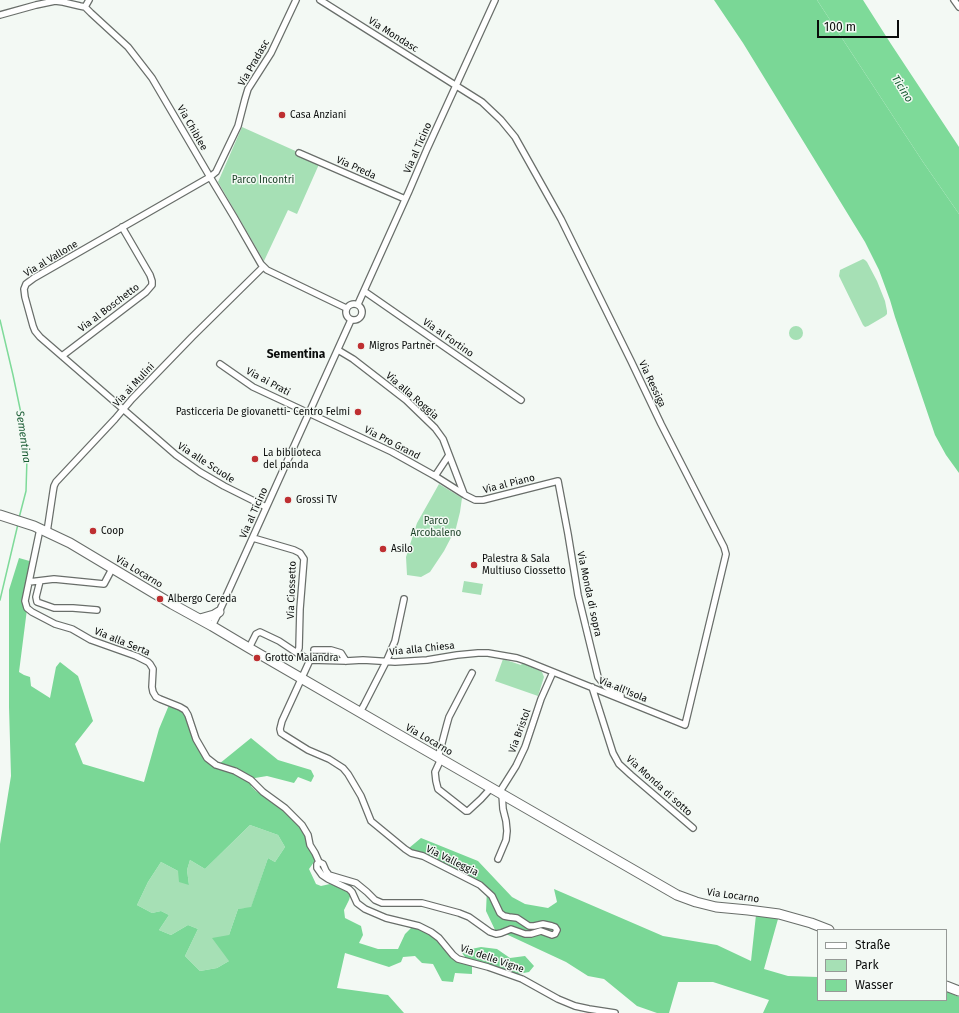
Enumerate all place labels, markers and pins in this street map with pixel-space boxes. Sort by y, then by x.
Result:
place label: Casa Anziani [290,109,346,121]
marker: Casa Anziani [277,110,287,120]
place label: Migros Partner [369,340,435,352]
marker: Migros Partner [356,341,366,351]
place label: Pasticceria De giovanetti- Centro Felmi [176,406,350,418]
marker: Pasticceria De giovanetti- Centro Felmi [353,407,363,417]
place label: La biblioteca del panda [263,447,321,470]
marker: La biblioteca del panda [250,454,260,464]
place label: Grossi TV [296,494,337,506]
marker: Grossi TV [283,495,293,505]
place label: Coop [101,525,124,537]
marker: Coop [88,526,98,536]
place label: Asilo [391,543,413,555]
marker: Asilo [378,544,388,554]
place label: Palestra & Sala Multiuso Ciossetto [482,553,566,576]
marker: Palestra & Sala Multiuso Ciossetto [469,560,479,570]
place label: Albergo Cereda [168,593,237,605]
marker: Albergo Cereda [155,594,165,604]
place label: Grotto Malandra [265,652,338,664]
marker: Grotto Malandra [252,653,262,663]

